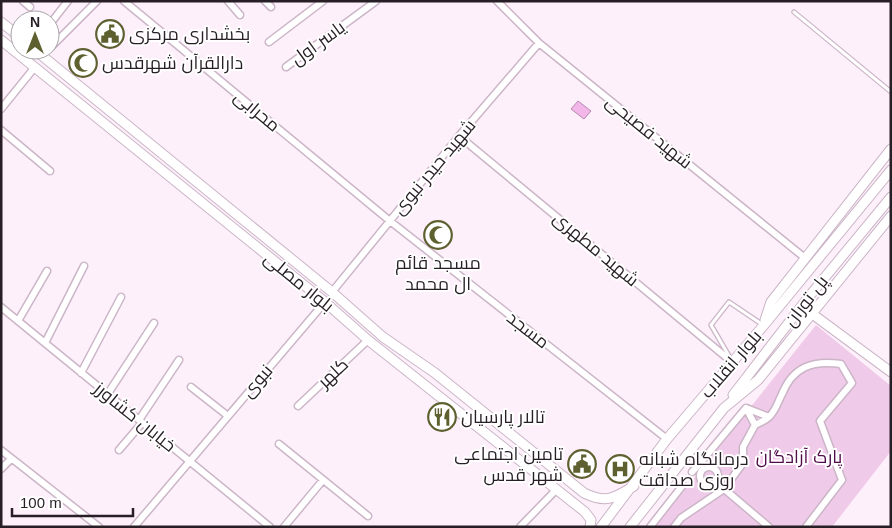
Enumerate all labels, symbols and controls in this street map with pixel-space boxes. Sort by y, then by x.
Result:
north arrow [10,10,60,60]
text: N [30,14,40,30]
street label: یاسر اول [287,17,350,70]
public building icon: بخشداری مرکزی [95,19,125,49]
place label: بخشداری مرکزی [129,24,250,45]
mosque icon: دارالقرآن شهرقدس [68,48,98,78]
place label: دارالقرآن شهرقدس [102,53,243,74]
street label: محرابی [229,86,284,137]
street label: شهید فصیحی [601,91,696,174]
street label: شهید حیدر نبوی [388,115,480,219]
street label: شهید مطهری [549,208,643,291]
mosque icon: مسجد قائم ال محمد [423,220,453,250]
street label: بلوار مصلی [260,248,338,317]
place label: مسجد قائم ال محمد [395,253,481,295]
street label: پل توران [780,271,834,332]
street label: مسجد [503,307,553,353]
street label: بلوار انقلاب [696,326,766,402]
street label: کلهر [313,354,353,393]
street label: نبوی [237,361,277,402]
street label: خیابان کشاورز [89,377,180,457]
restaurant icon: تالار پارسیان [427,402,457,432]
place label: تالار پارسیان [461,407,545,429]
place label: تامین اجتماعی شهر قدس [454,444,563,486]
park label: پارک آزادگان [756,447,842,469]
public building icon: تامین اجتماعی شهر قدس [567,449,597,479]
place label: درمانگاه شبانه روزی صداقت [639,449,748,491]
hospital icon: درمانگاه شبانه روزی صداقت [605,454,635,484]
scale bar [12,486,134,518]
text: 100 m [20,494,62,511]

